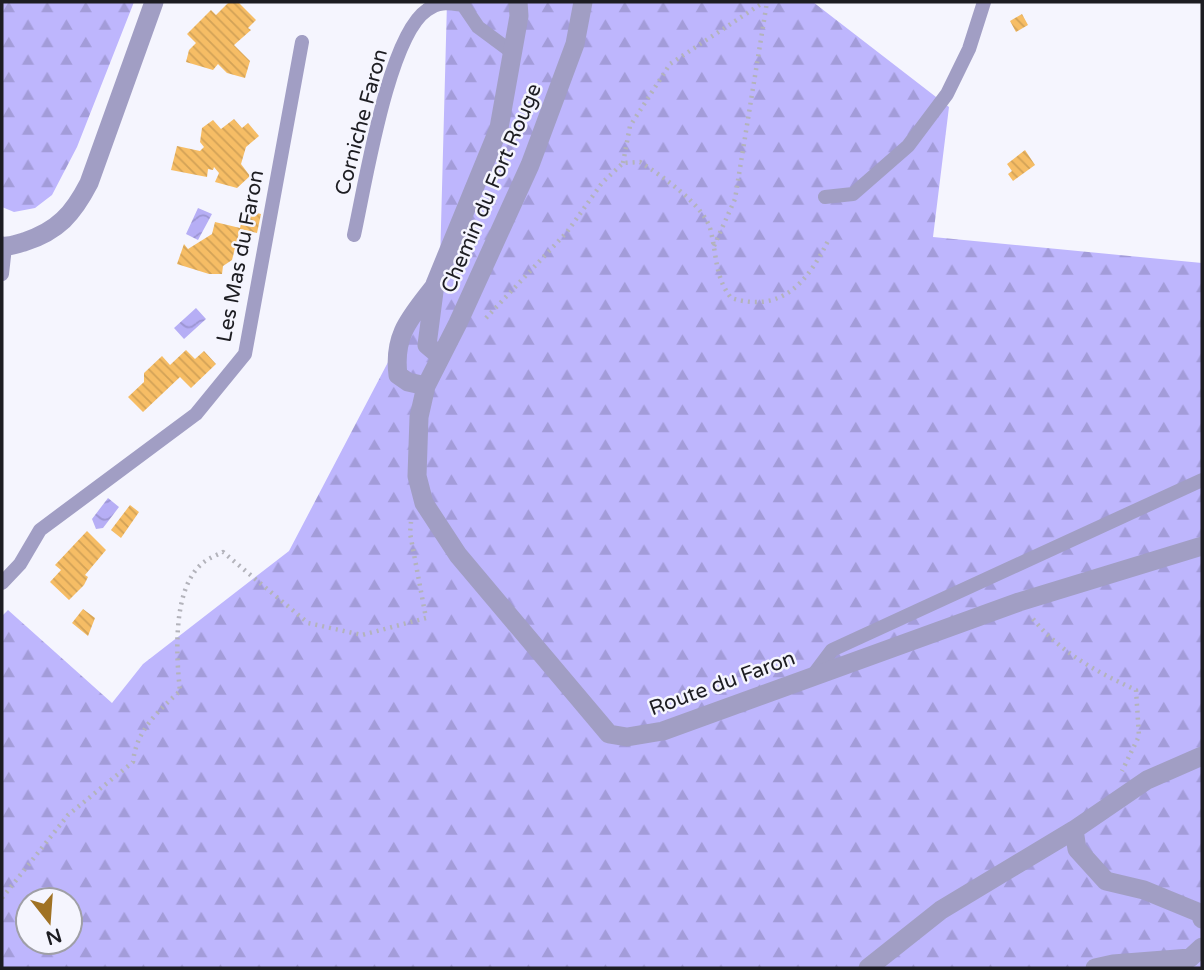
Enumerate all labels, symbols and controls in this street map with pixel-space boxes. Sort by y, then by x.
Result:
street label: Corniche Faron [330,46,393,198]
street label: Chemin du Fort Rouge [436,79,547,297]
street label: Les Mas du Faron [212,168,269,344]
street label: Route du Faron [646,645,799,721]
north arrow [14,886,84,956]
text: N [43,924,64,949]

